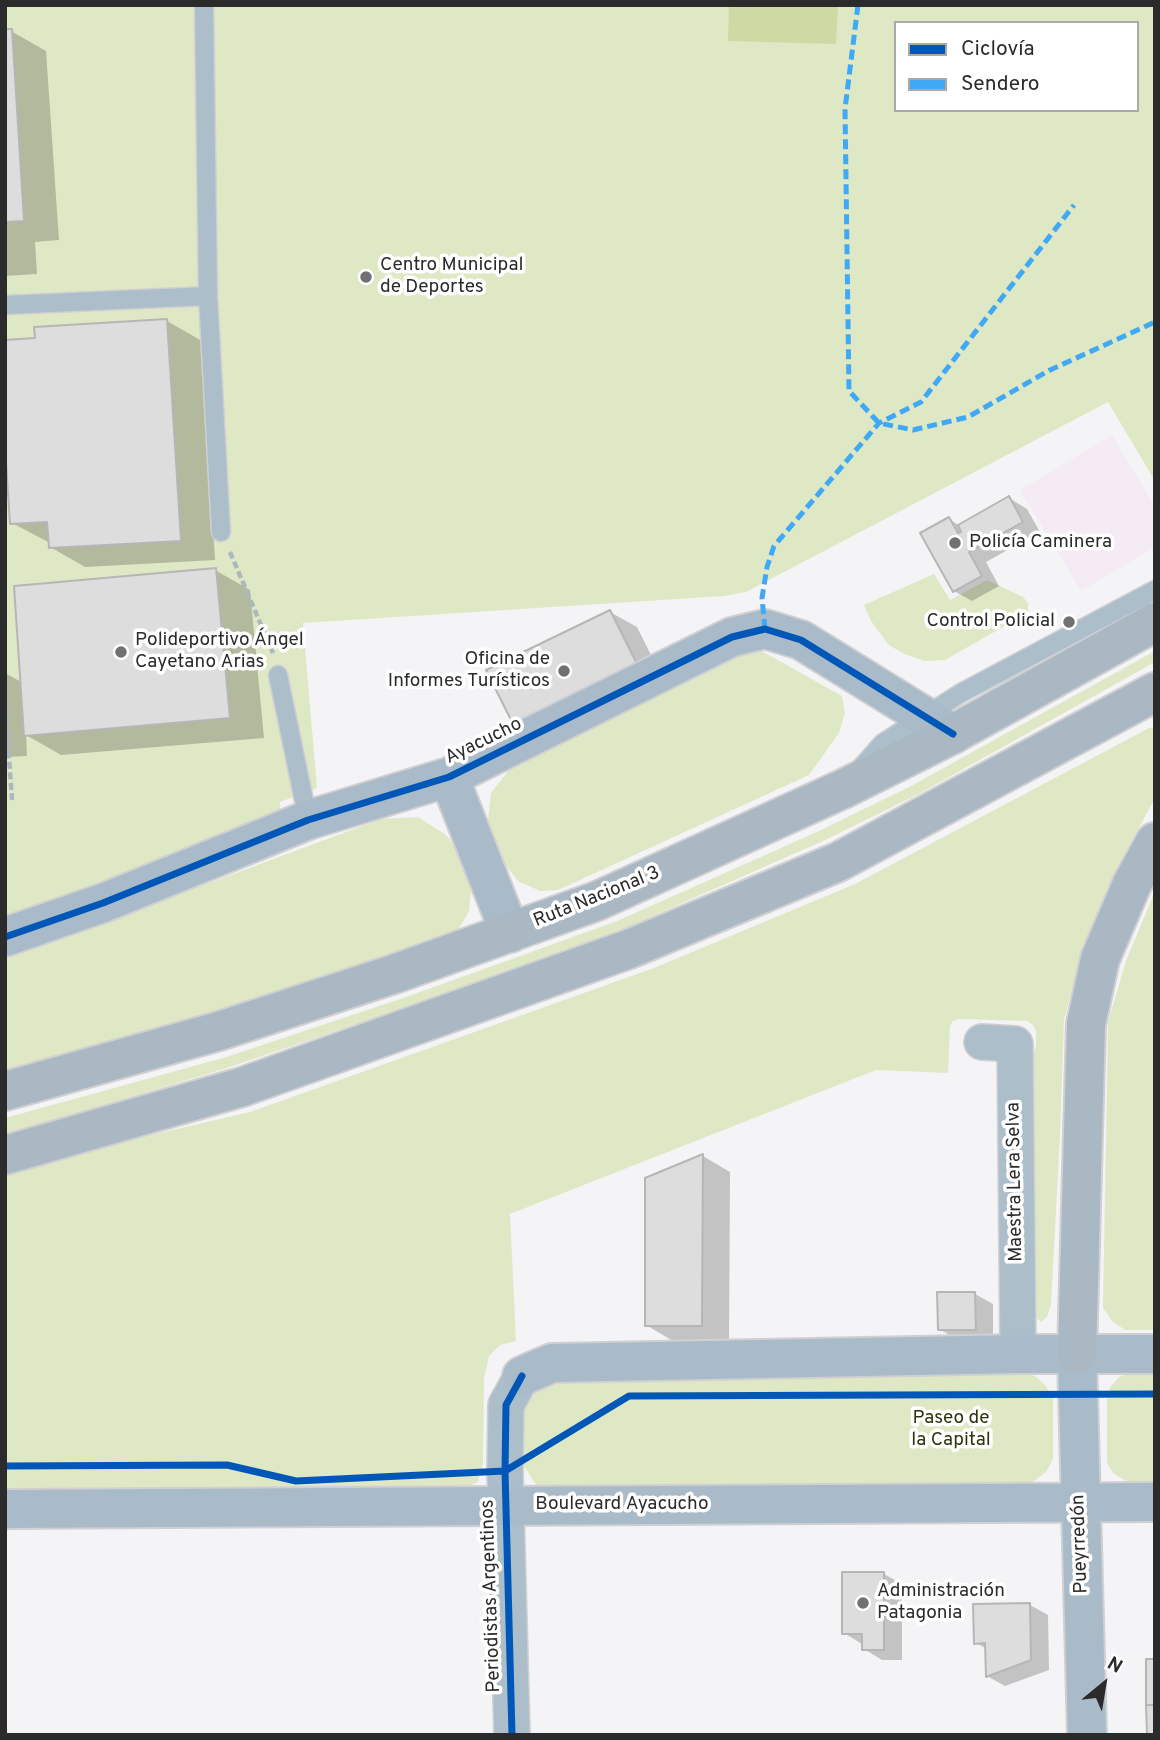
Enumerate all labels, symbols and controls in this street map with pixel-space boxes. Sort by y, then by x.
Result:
legend [894,21,1139,112]
text: Ciclovía [961,36,1035,63]
text: Sendero [961,71,1040,98]
place label: Centro Municipal de Deportes [380,255,524,299]
marker: Centro Municipal de Deportes [358,269,374,285]
place label: Policía Caminera [969,532,1112,554]
marker: Policía Caminera [947,535,963,551]
place label: Control Policial [927,611,1055,633]
marker: Control Policial [1061,614,1077,630]
place label: Polideportivo Ángel Cayetano Arias [135,630,304,674]
marker: Polideportivo Ángel Cayetano Arias [113,644,129,660]
place label: Oficina de Informes Turísticos [388,649,550,693]
marker: Oficina de Informes Turísticos [556,663,572,679]
street label: Ayacucho [442,714,526,770]
street label: Ruta Nacional 3 [531,862,663,934]
street label: Maestra Lera Selva [1003,1102,1029,1262]
park label: Paseo de la Capital [911,1408,991,1452]
street label: Boulevard Ayacucho [535,1494,709,1516]
street label: Pueyrredón [1068,1494,1094,1594]
street label: Periodistas Argentinos [477,1499,507,1693]
place label: Administración Patagonia [877,1581,1005,1625]
marker: Administración Patagonia [855,1595,871,1611]
north arrow [1069,1649,1139,1719]
text: N [1103,1652,1126,1680]

